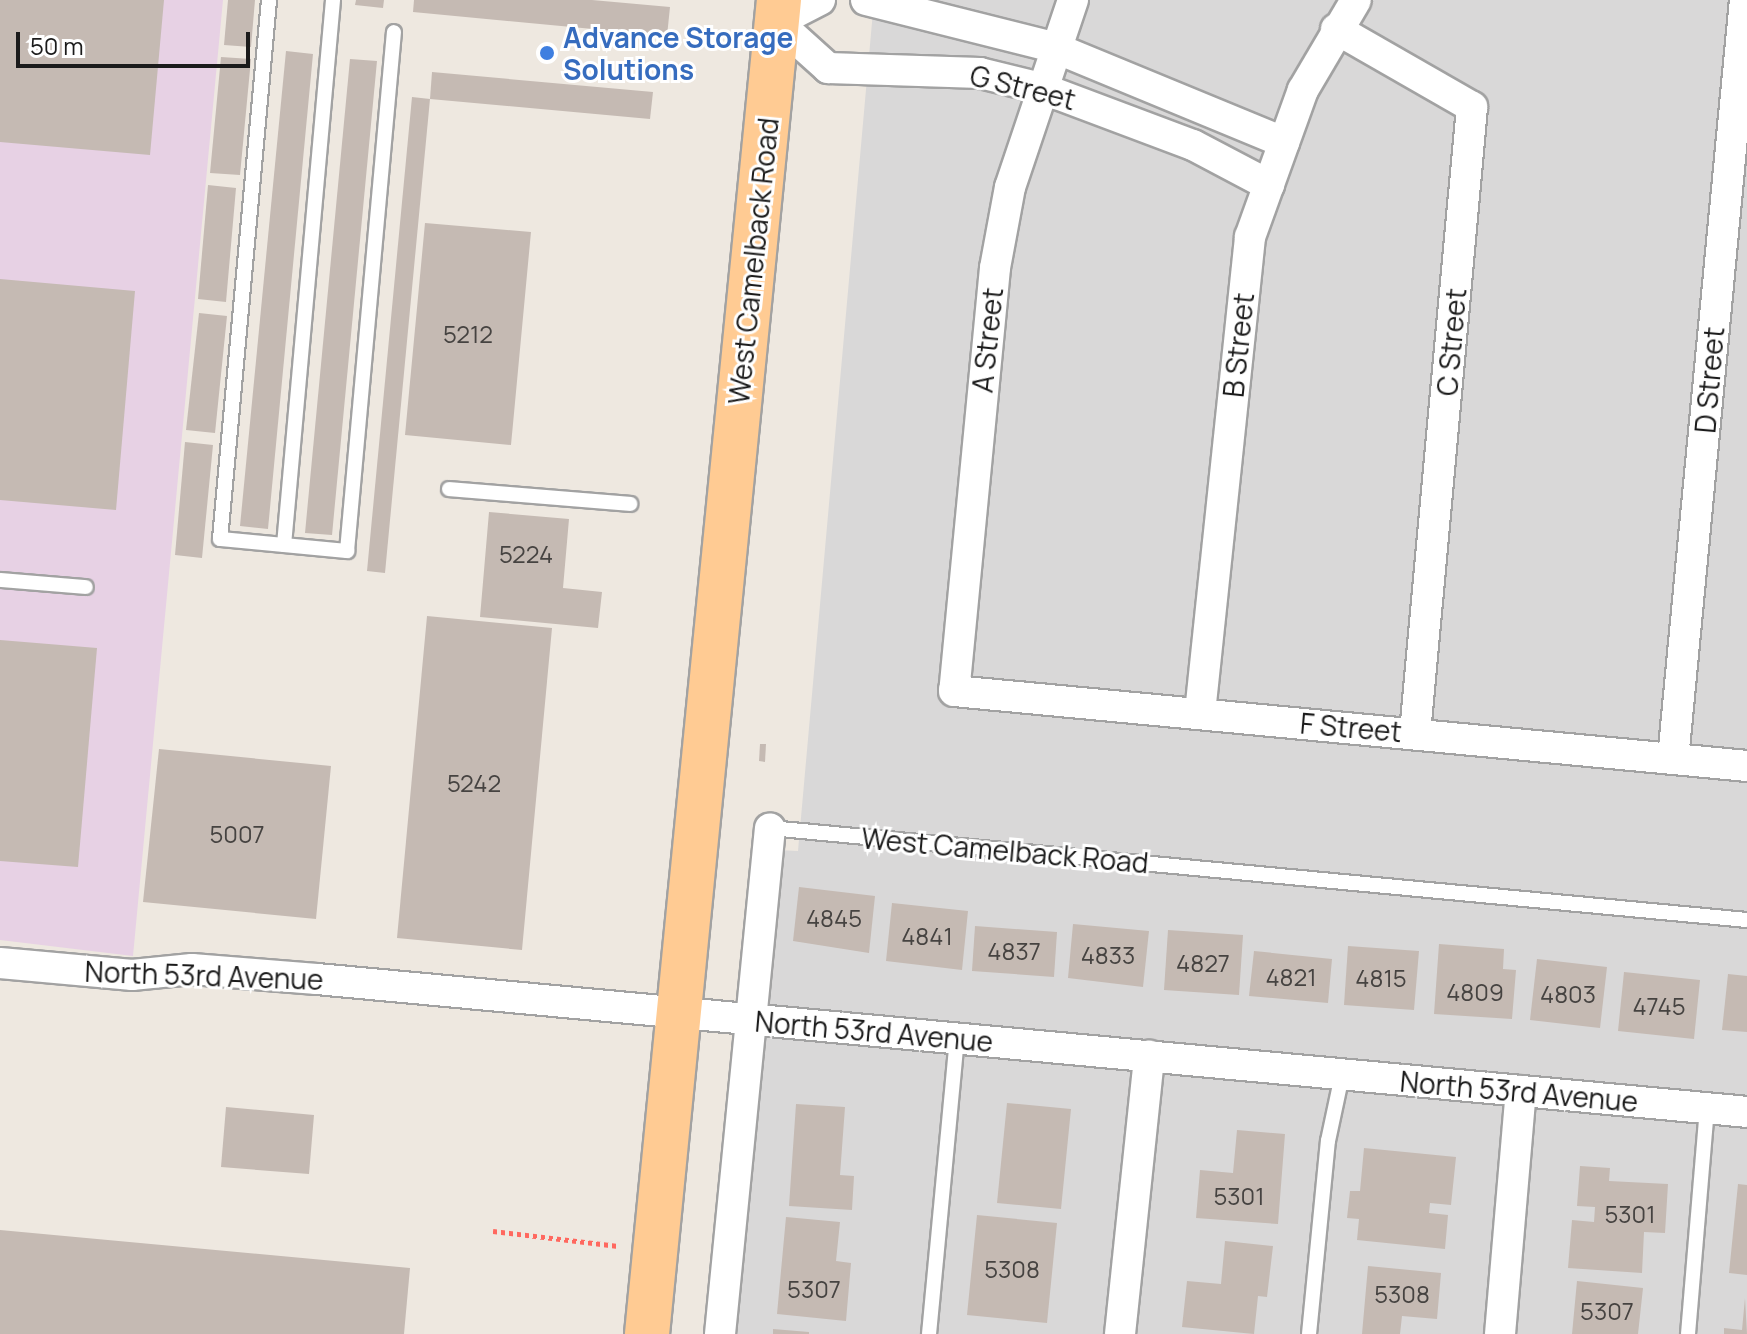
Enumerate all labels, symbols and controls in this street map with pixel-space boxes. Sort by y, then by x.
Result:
scale bar [20,16,254,66]
place label: Advance Storage Solutions [563,20,793,86]
text: 50 m [30,29,84,62]
marker: Advance Storage Solutions [538,44,556,62]
street label: G Street [967,58,1079,116]
street label: West Camelback Road [721,116,785,406]
street label: A Street [965,286,1009,394]
street label: C Street [1430,287,1472,397]
street label: B Street [1216,291,1260,399]
house number: 5212 [443,320,493,348]
street label: D Street [1688,325,1730,435]
house number: 5224 [499,540,553,568]
street label: F Street [1299,706,1403,748]
house number: 5242 [447,769,501,797]
house number: 5007 [209,820,265,848]
street label: West Camelback Road [860,821,1150,879]
house number: 4845 [806,904,862,932]
house number: 4841 [901,922,953,950]
house number: 4837 [987,937,1041,965]
house number: 4833 [1081,941,1135,969]
house number: 4827 [1176,949,1230,977]
street label: North 53rd Avenue [84,954,324,996]
house number: 4821 [1265,963,1317,991]
house number: 4815 [1355,964,1407,992]
house number: 4809 [1446,978,1504,1006]
house number: 4803 [1540,980,1596,1008]
house number: 4745 [1632,992,1686,1020]
street label: North 53rd Avenue [754,1004,994,1058]
street label: North 53rd Avenue [1399,1064,1639,1118]
house number: 5301 [1213,1182,1265,1210]
house number: 5301 [1604,1200,1656,1228]
house number: 5308 [984,1255,1040,1283]
house number: 5307 [787,1275,841,1303]
house number: 5308 [1374,1280,1430,1308]
house number: 5307 [1580,1297,1634,1325]

